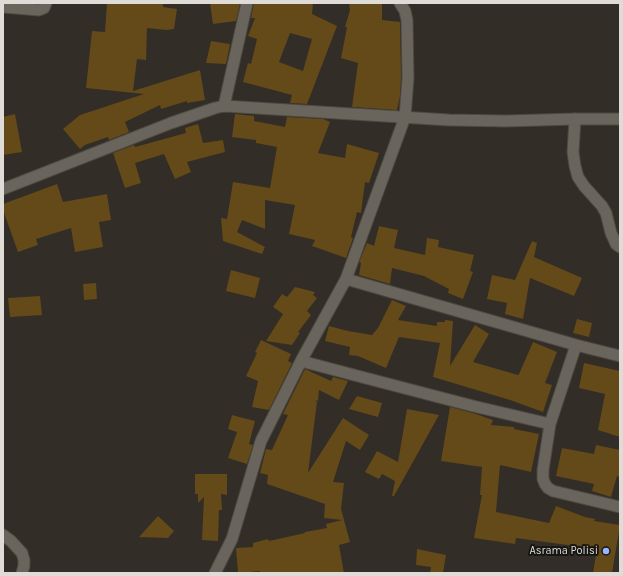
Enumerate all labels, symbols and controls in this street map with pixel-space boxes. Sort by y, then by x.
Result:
place label: Asrama Polisi [529,544,598,558]
marker: Asrama Polisi [601,546,611,556]

